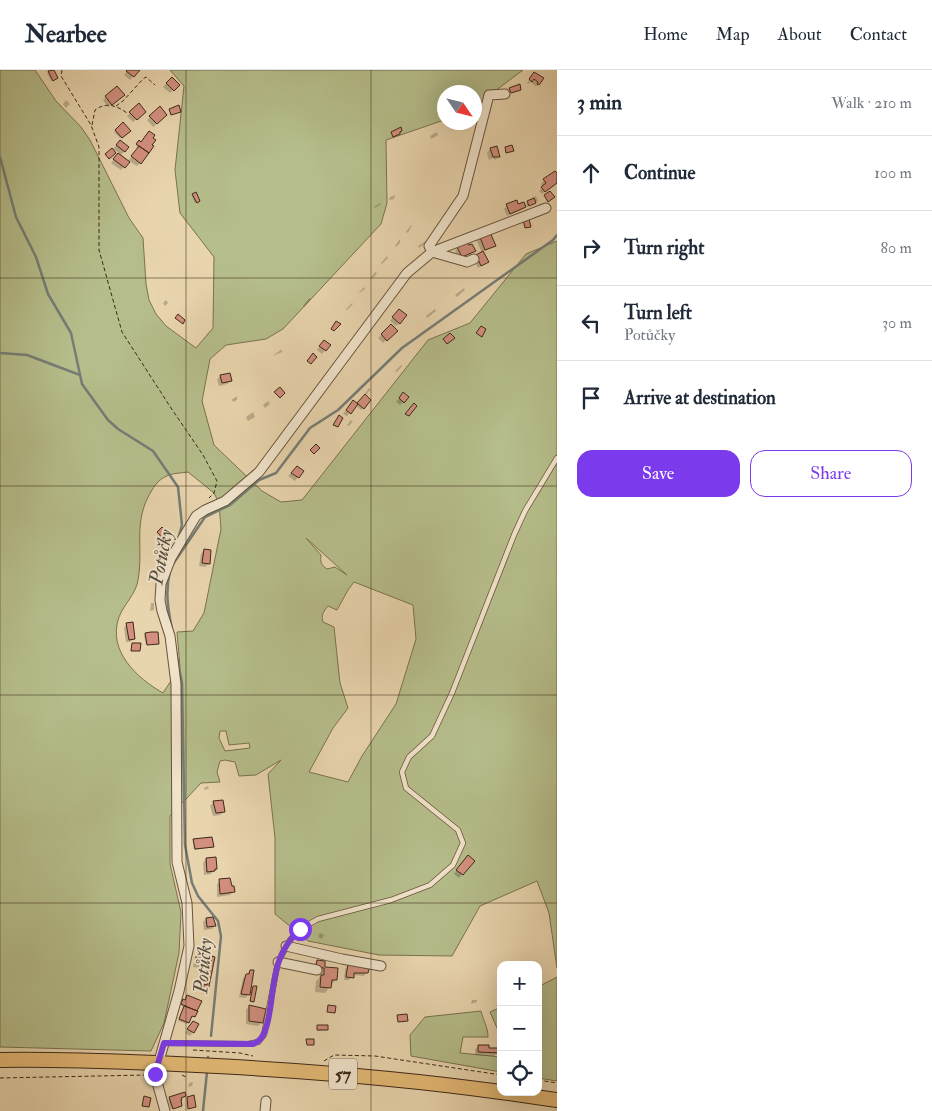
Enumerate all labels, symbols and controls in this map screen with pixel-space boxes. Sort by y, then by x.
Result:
text: Nearbee [25,19,107,50]
text: Home [643,23,688,46]
text: Map [716,23,750,46]
text: About [778,23,822,46]
text: Contact [850,23,907,46]
north arrow [437,85,482,130]
text: 3 min [577,89,622,116]
text: Walk · 210 m [831,93,912,113]
icon: ahead [577,159,605,187]
text: Continue [624,161,695,185]
text: 100 m [874,163,912,183]
icon: right [577,234,605,262]
text: Turn right [624,236,704,260]
text: 80 m [881,238,912,258]
text: Turn left [624,301,692,325]
icon: left [577,309,605,337]
text: 30 m [882,313,912,333]
text: Potůčky [624,325,675,345]
icon: arrive [577,384,605,412]
text: Arrive at destination [624,386,776,410]
button: Save [577,450,740,497]
button: Share [750,450,912,497]
water label: Potůčky [143,527,179,588]
route start [289,918,312,941]
water label: Potůčky [188,937,218,996]
map controls [497,961,542,1096]
button: + [497,961,542,1006]
button: − [497,1006,542,1051]
button: locate [497,1051,542,1096]
road number: 57 [329,1059,357,1090]
route end [144,1063,167,1086]

